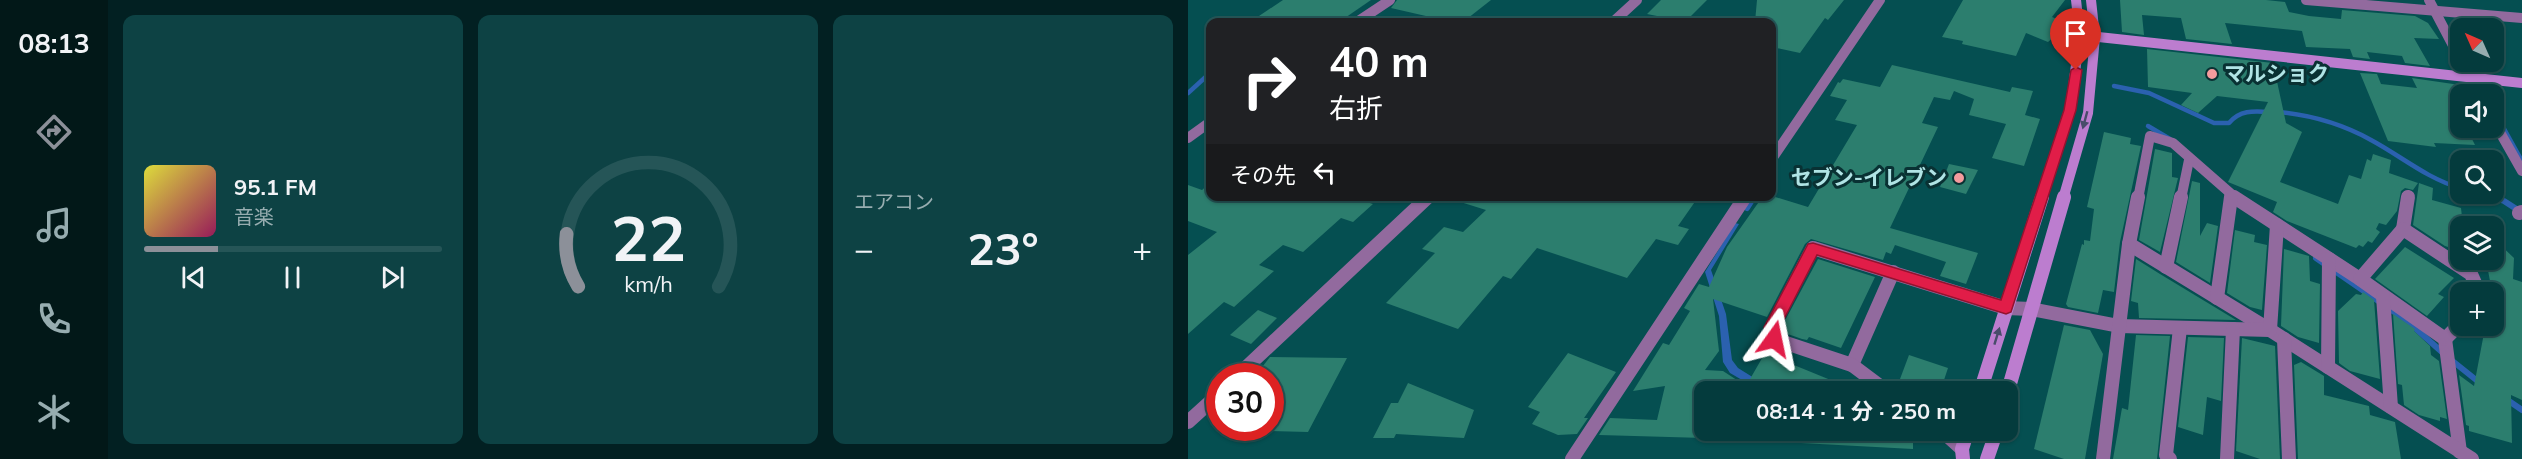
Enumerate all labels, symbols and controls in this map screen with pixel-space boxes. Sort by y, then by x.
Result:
pin [2050,8,2101,70]
icon: arrive [2059,17,2092,50]
north arrow [2450,18,2504,72]
map controls [2450,18,2504,336]
text: 08:13 [18,26,90,60]
text: 40 m [1329,35,1429,88]
icon: right [1230,42,1308,120]
place label: マルショク [2224,60,2329,86]
marker: マルショク [2205,67,2219,81]
button: sound [2450,84,2504,138]
text: 右折 [1329,91,1383,125]
icon: directions [33,111,75,153]
one-way arrow [2080,112,2089,130]
button: search [2450,150,2504,204]
icon: left [1308,156,1341,189]
text: その先 [1230,161,1296,189]
place label: セブン-イレブン [1791,164,1947,190]
marker: セブン-イレブン [1952,171,1966,185]
text: 95.1 FM [234,173,317,201]
text: エアコン [854,189,934,214]
text: 22 [611,198,685,277]
icon: music [33,204,75,246]
text: 音楽 [234,204,274,229]
button: layers [2450,216,2504,270]
text: 23° [967,220,1039,276]
text: − [854,228,874,269]
text: + [1132,228,1152,269]
icon: previous [177,261,210,294]
icon: pause [276,261,309,294]
icon: next [376,261,409,294]
text: km/h [624,270,672,297]
button: + [2450,282,2504,336]
icon: phone [33,298,75,340]
position arrow [1742,307,1806,371]
one-way arrow [1993,327,2003,345]
speed limit sign: 30 [1206,363,1284,441]
icon: climate [33,391,75,433]
text: 08:14 · 1 分 · 250 m [1756,397,1956,425]

